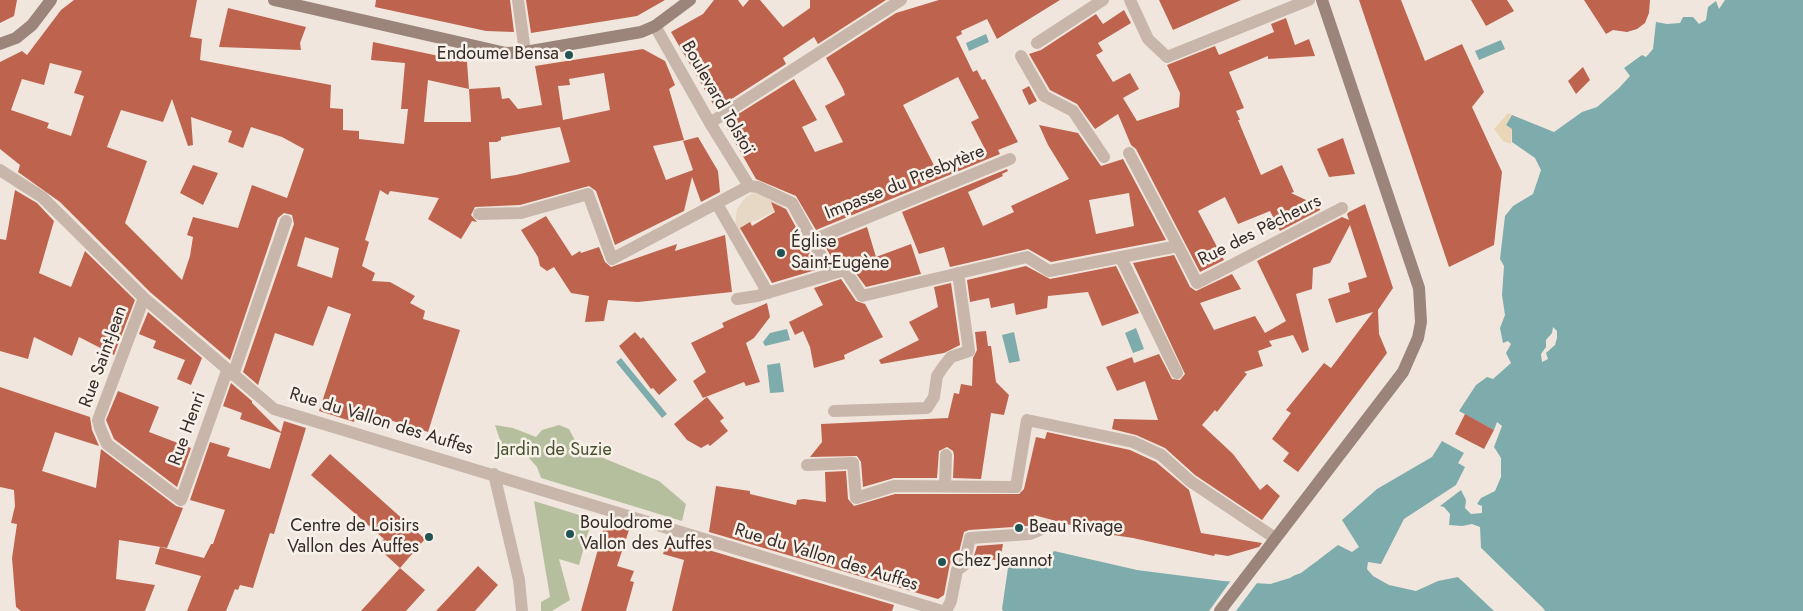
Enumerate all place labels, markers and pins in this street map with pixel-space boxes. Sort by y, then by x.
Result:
place label: Endoume Bensa [437,44,559,66]
marker: Endoume Bensa [563,49,575,61]
place label: Église Saint-Eugène [791,232,889,274]
marker: Église Saint-Eugène [775,247,787,259]
place label: Boulodrome Vallon des Auffes [580,513,712,556]
place label: Centre de Loisirs Vallon des Auffes [287,516,419,558]
place label: Beau Rivage [1029,517,1123,539]
marker: Beau Rivage [1013,522,1025,534]
marker: Boulodrome Vallon des Auffes [564,528,576,540]
marker: Centre de Loisirs Vallon des Auffes [423,531,435,543]
place label: Chez Jeannot [952,551,1052,573]
marker: Chez Jeannot [936,556,948,568]

